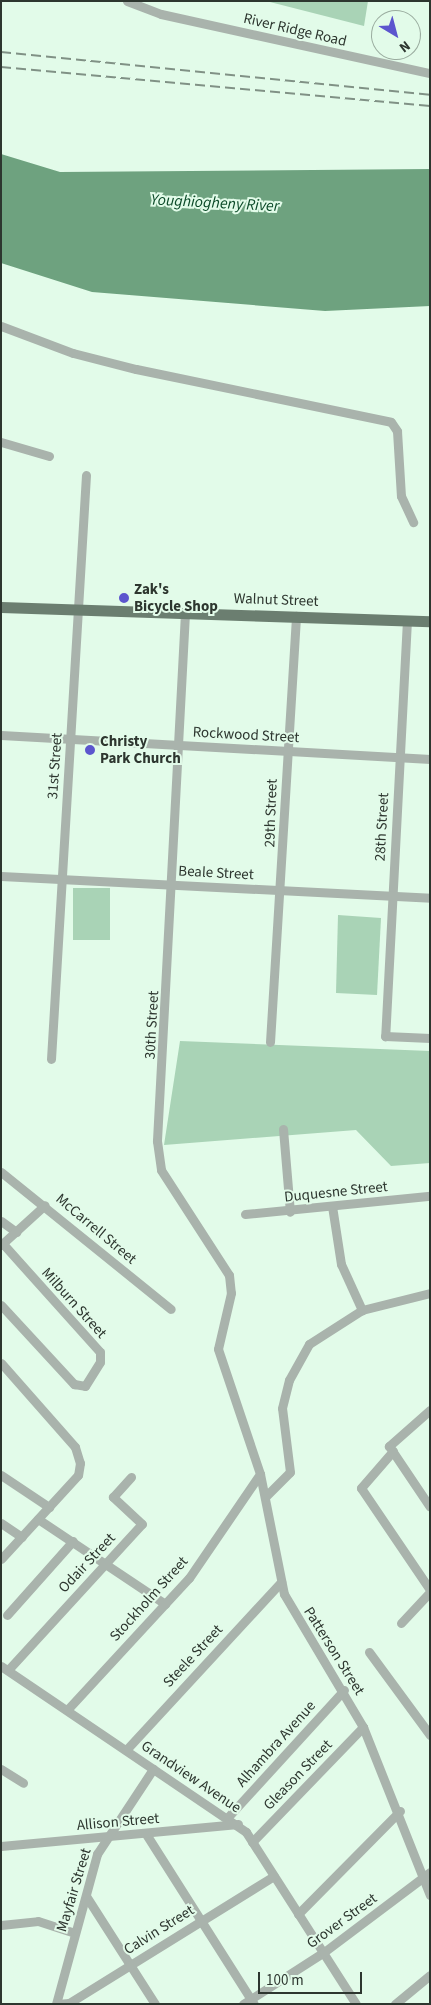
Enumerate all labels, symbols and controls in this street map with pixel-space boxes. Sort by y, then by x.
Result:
street label: River Ridge Road [242,9,348,51]
north arrow [371,10,421,60]
text: N [395,35,414,57]
water label: Youghiogheny River [150,190,280,216]
place label: Zak's Bicycle Shop [134,580,218,615]
street label: Walnut Street [233,590,319,610]
marker: Zak's Bicycle Shop [118,592,130,604]
street label: Rockwood Street [192,723,300,747]
street label: 31st Street [44,732,66,800]
place label: Christy Park Church [100,732,181,767]
marker: Christy Park Church [84,744,96,756]
street label: 29th Street [261,778,281,848]
street label: 28th Street [371,792,393,862]
street label: Beale Street [178,862,254,884]
street label: 30th Street [141,990,163,1060]
street label: Duquesne Street [283,1178,389,1206]
street label: McCarrell Street [52,1190,140,1268]
street label: Milburn Street [38,1264,110,1342]
street label: Odair Street [55,1529,119,1597]
street label: Stockholm Street [106,1553,192,1645]
street label: Patterson Street [300,1604,368,1698]
street label: Steele Street [159,1621,227,1691]
street label: Alhambra Avenue [232,1697,320,1791]
street label: Gleason Street [260,1736,336,1814]
street label: Grandview Avenue [138,1737,244,1817]
street label: Allison Street [76,1809,160,1835]
street label: Mayfair Street [53,1846,95,1934]
street label: Grover Street [303,1889,381,1953]
street label: Calvin Street [121,1901,197,1959]
scale bar [261,1962,365,1994]
text: 100 m [266,1970,304,1991]

